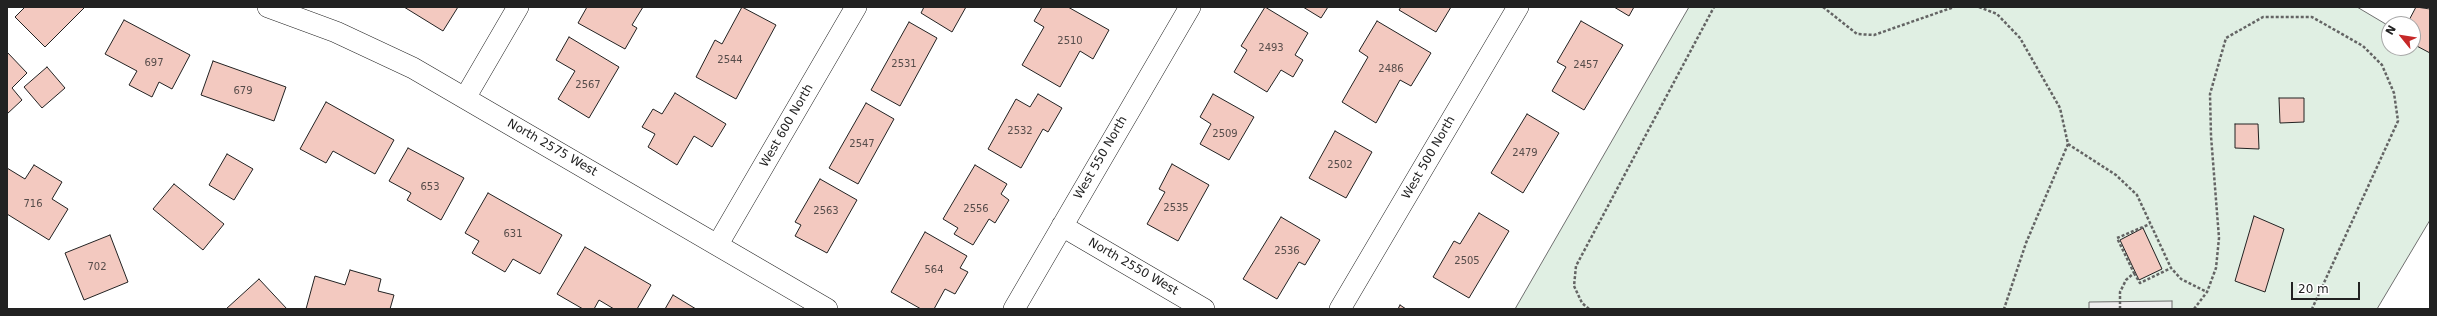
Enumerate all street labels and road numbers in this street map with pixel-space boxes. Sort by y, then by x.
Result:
street label: West 600 North [757,82,817,170]
street label: West 550 North [1071,114,1131,202]
street label: West 500 North [1399,114,1459,202]
street label: North 2575 West [505,116,599,180]
street label: North 2550 West [1086,235,1180,299]

